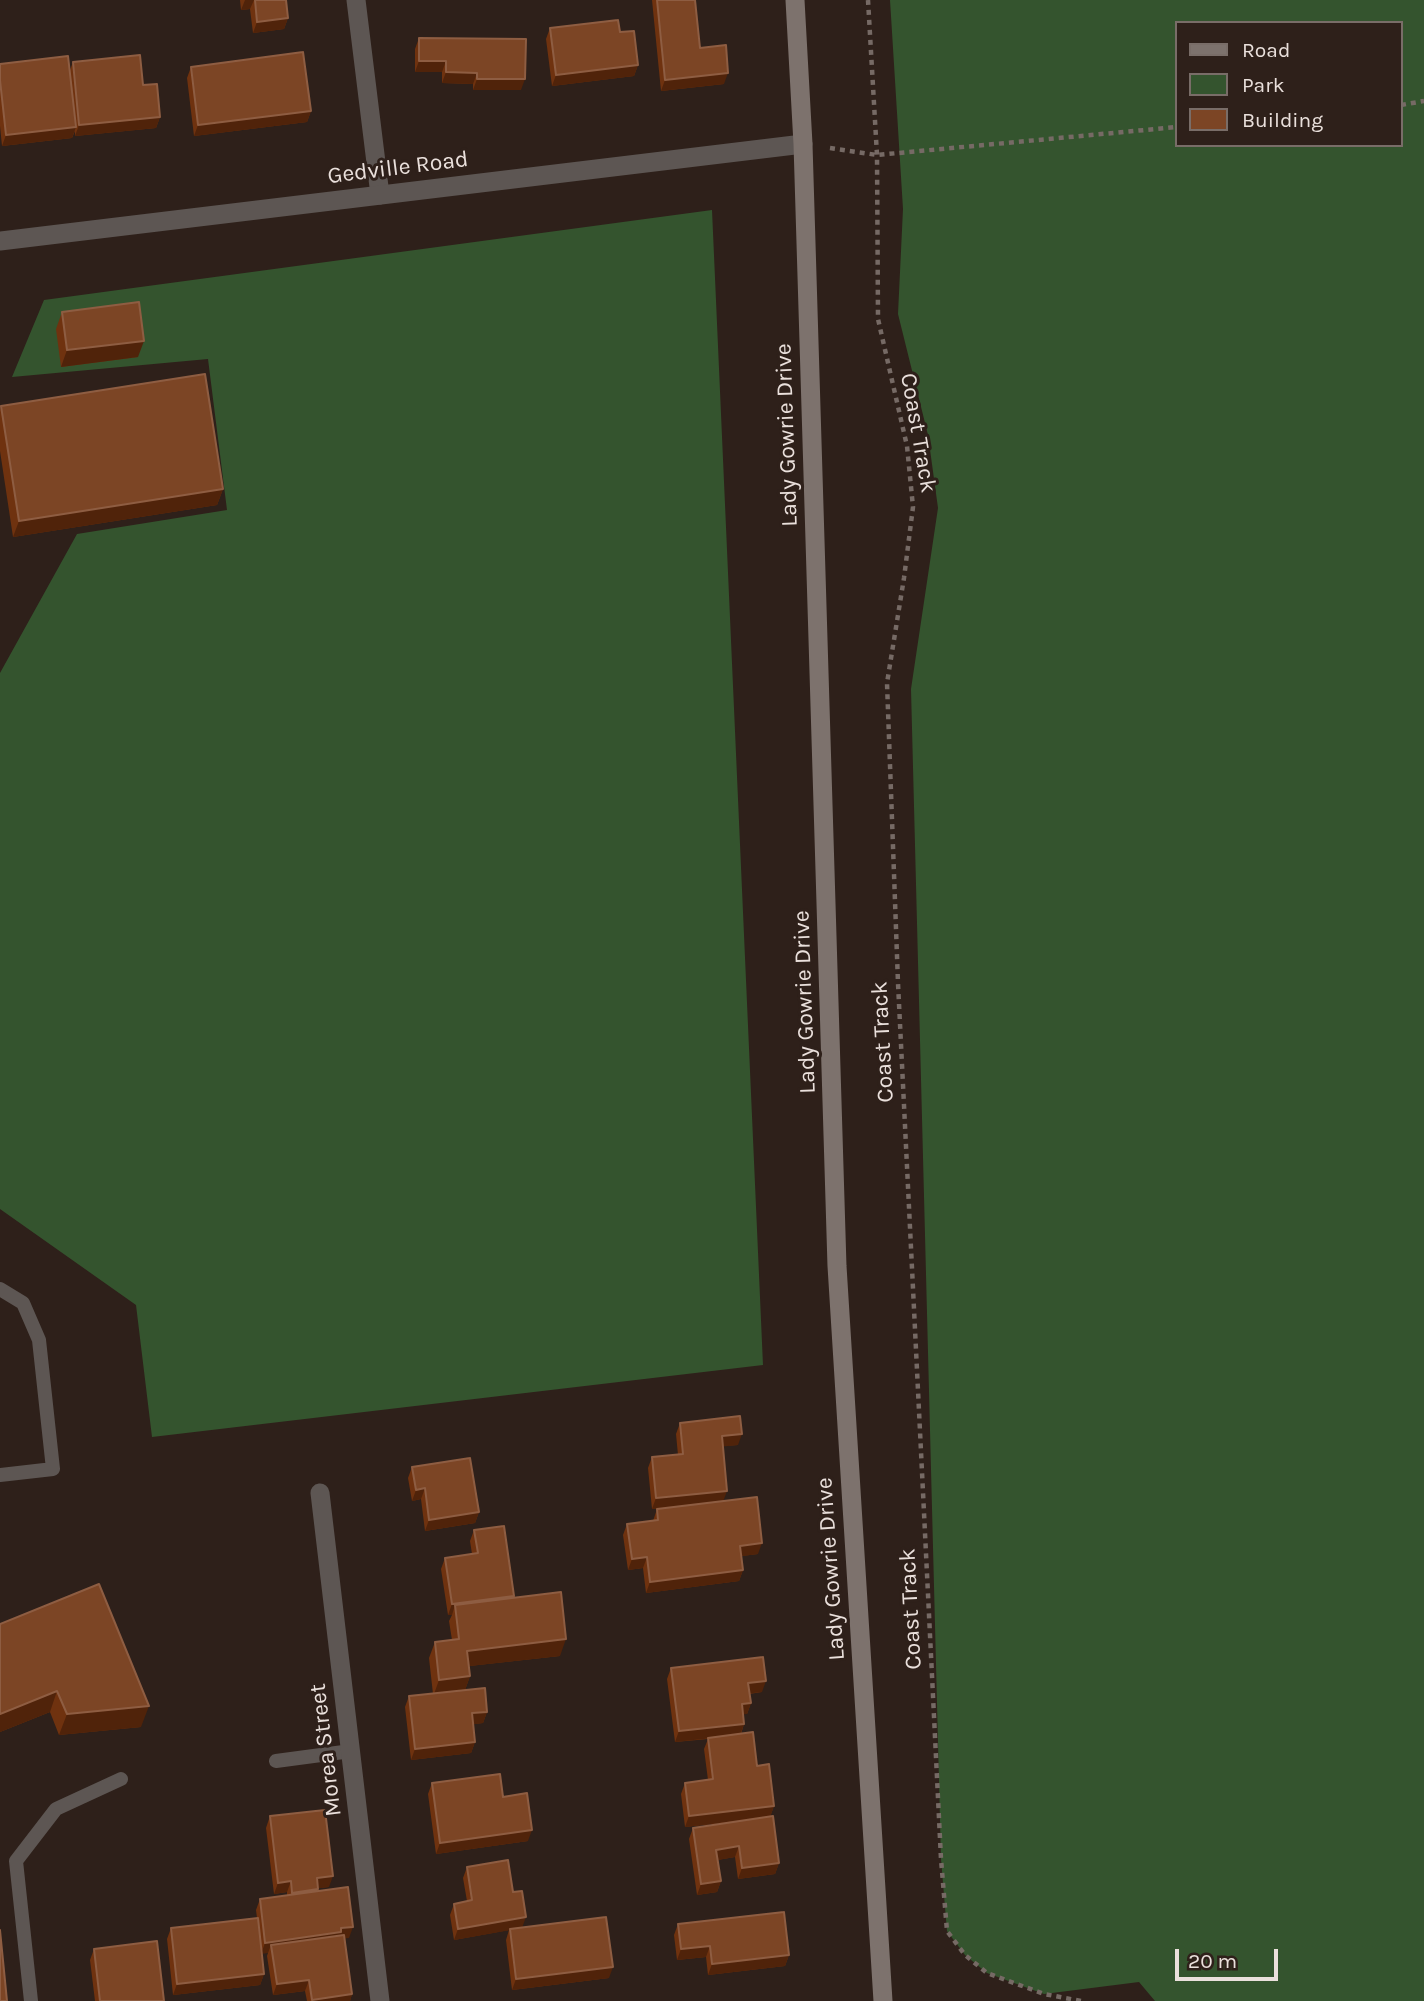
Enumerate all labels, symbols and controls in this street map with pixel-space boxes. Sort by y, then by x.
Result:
legend [1176,21,1403,147]
text: Road [1242,38,1290,62]
text: Park [1242,73,1285,97]
text: Building [1242,108,1323,132]
street label: Gedville Road [326,146,470,190]
street label: Lady Gowrie Drive [770,343,804,527]
street label: Coast Track [894,371,942,495]
street label: Lady Gowrie Drive [788,910,822,1094]
street label: Coast Track [866,981,900,1103]
street label: Lady Gowrie Drive [811,1477,851,1661]
street label: Coast Track [894,1548,928,1670]
street label: Morea Street [304,1682,348,1818]
scale bar [1179,1934,1282,1978]
text: 20 m [1188,1949,1237,1973]

